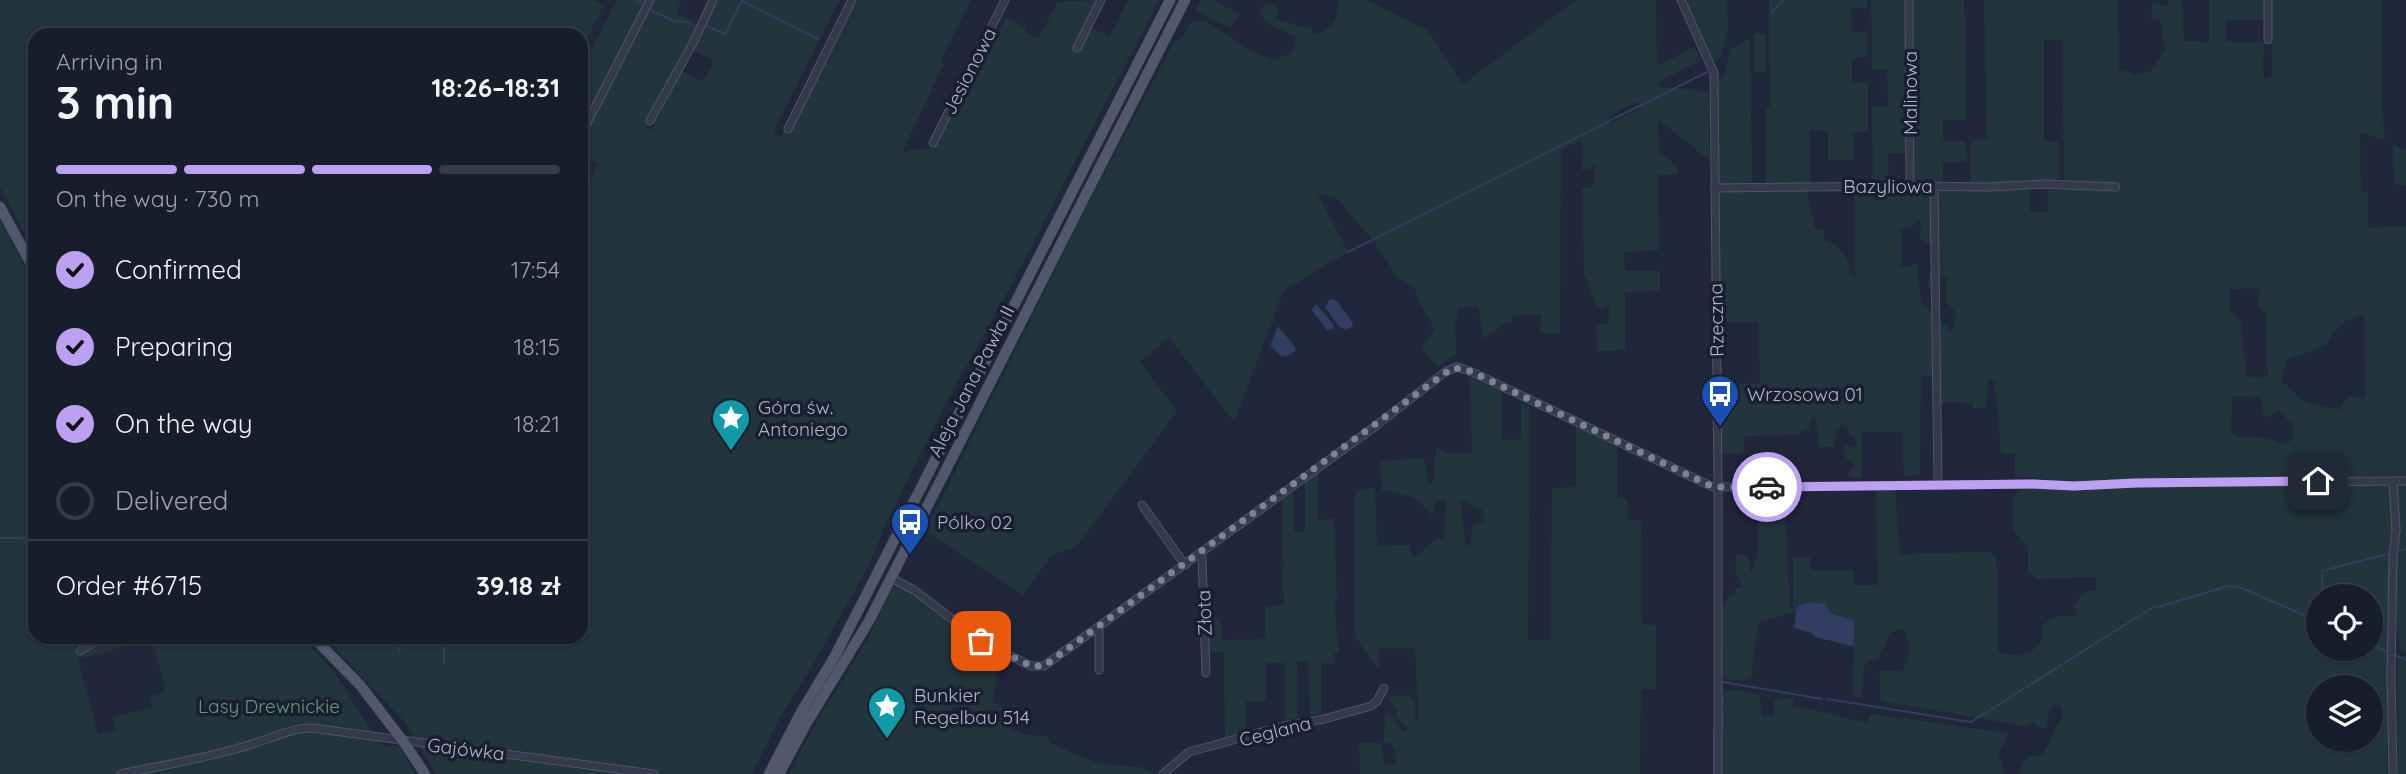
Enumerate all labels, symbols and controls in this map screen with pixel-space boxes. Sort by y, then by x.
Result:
street label: Jesionowa [937,23,1001,119]
text: Arriving in [56,47,163,76]
street label: Malinowa [1898,51,1922,135]
text: 18:26–18:31 [431,71,560,104]
text: 3 min [56,73,174,131]
street label: Bazyliowa [1843,174,1933,198]
text: On the way · 730 m [56,184,260,213]
icon: check [56,251,94,289]
text: Confirmed [115,253,242,286]
text: 17:54 [511,255,560,284]
street label: Rzeczna [1703,283,1729,357]
street label: Aleja Jana Pawła II [922,301,1020,461]
icon: check [56,328,94,366]
text: Preparing [115,330,233,363]
text: 18:15 [514,332,560,361]
bus stop icon: Wrzosowa 01 [1699,373,1741,428]
place label: Wrzosowa 01 [1747,382,1863,406]
place label: Góra św. Antoniego [758,395,848,441]
place icon: Góra św. Antoniego [710,397,752,452]
icon: check [56,405,94,443]
text: On the way [115,407,253,440]
text: 18:21 [514,409,560,438]
pin [2288,451,2348,511]
courier [1732,452,1802,522]
icon: home [2299,462,2337,500]
icon: car [1748,468,1786,506]
text: Delivered [115,484,228,517]
bus stop icon: Pólko 02 [889,501,931,556]
place label: Pólko 02 [937,510,1012,534]
text: Order #6715 [56,569,202,602]
text: 39.18 zł [476,569,560,602]
map controls [2306,584,2383,752]
button: locate [2306,584,2383,661]
street label: Złota [1191,590,1217,636]
pin [951,611,1011,671]
icon: bag [962,622,1000,660]
button: layers [2306,675,2383,752]
place label: Bunkier Regelbau 514 [914,683,1030,729]
place icon: Bunkier Regelbau 514 [866,685,908,740]
park label: Lasy Drewnickie [198,694,340,718]
street label: Ceglana [1237,710,1313,752]
street label: Gajówka [426,732,506,766]

